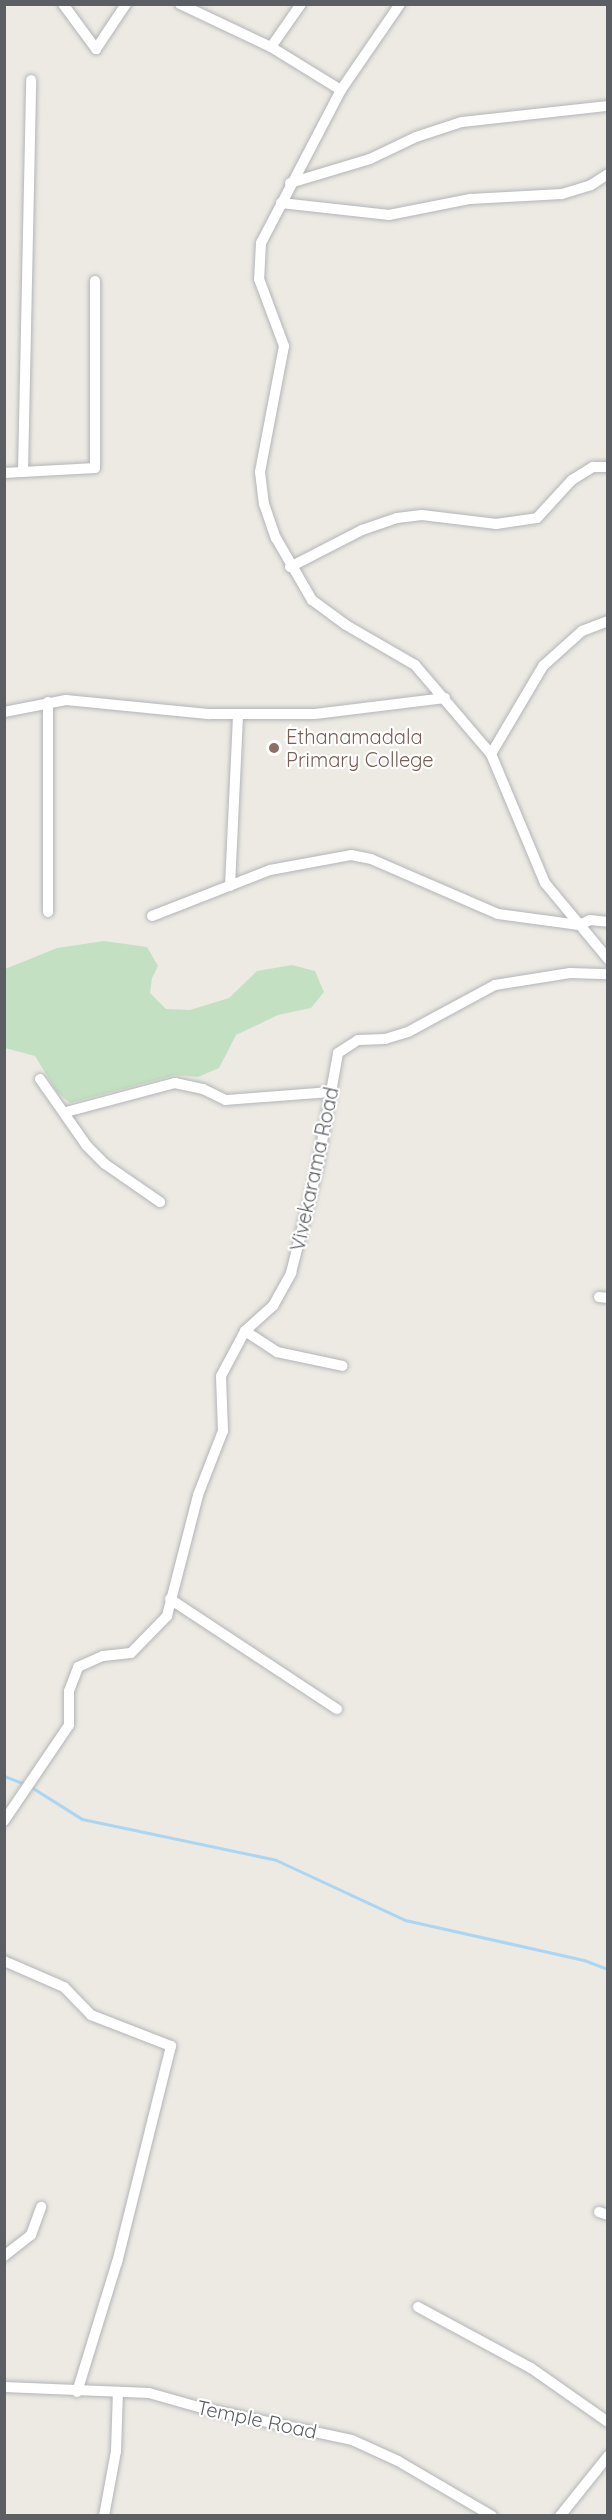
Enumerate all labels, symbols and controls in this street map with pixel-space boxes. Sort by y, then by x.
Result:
place label: Ethanamadala Primary College [286,724,433,771]
marker: Ethanamadala Primary College [267,741,281,755]
street label: Vivekarama Road [285,1085,343,1253]
street label: Temple Road [195,2395,319,2443]

